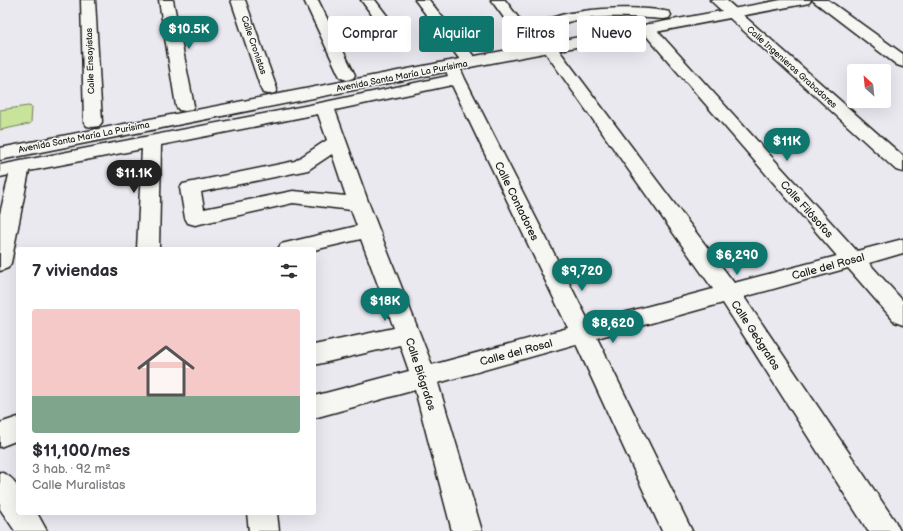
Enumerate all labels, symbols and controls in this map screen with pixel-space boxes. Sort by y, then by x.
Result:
street label: Calle Cronistas [238,14,269,77]
pin: $10.5K [156,16,222,50]
chip: Comprar [328,16,411,52]
chip: Alquilar [419,16,494,52]
chip: Filtros [502,16,569,52]
chip: Nuevo [577,16,646,52]
text: $10.5K [168,21,210,37]
street label: Calle Ingenieros Grabadores [744,24,839,111]
street label: Calle Ensayistas [84,27,97,94]
street label: Avenida Santa María La Purísima [336,58,469,95]
north arrow [847,64,891,108]
map controls [847,64,891,108]
street label: Avenida Santa María La Purísima [18,119,151,156]
pin: $11K [763,128,811,162]
text: $11K [773,133,801,149]
pin: $11.1K [101,160,167,194]
street label: Calle Contadores [492,160,542,243]
text: $11.1K [116,165,152,181]
street label: Calle Filósofos [778,178,836,241]
pin: $6,290 [704,242,770,276]
text: $6,290 [716,247,758,263]
street label: Calle del Rosal [790,251,866,282]
pin: $9,720 [549,258,615,292]
icon: filters [278,260,300,282]
text: 7 viviendas [32,261,118,281]
text: $9,720 [561,263,603,279]
pin: $18K [361,288,409,322]
text: $18K [370,293,400,309]
street label: Calle Geógrafos [728,298,783,373]
pin: $8,620 [580,310,646,344]
text: $8,620 [592,315,634,331]
icon: home [130,335,202,407]
street label: Calle Biógrafos [403,336,439,413]
street label: Calle del Rosal [478,337,554,368]
text: $11,100/mes [32,441,130,461]
text: 3 hab. · 92 m² [32,461,111,477]
text: Calle Muralistas [32,477,126,493]

